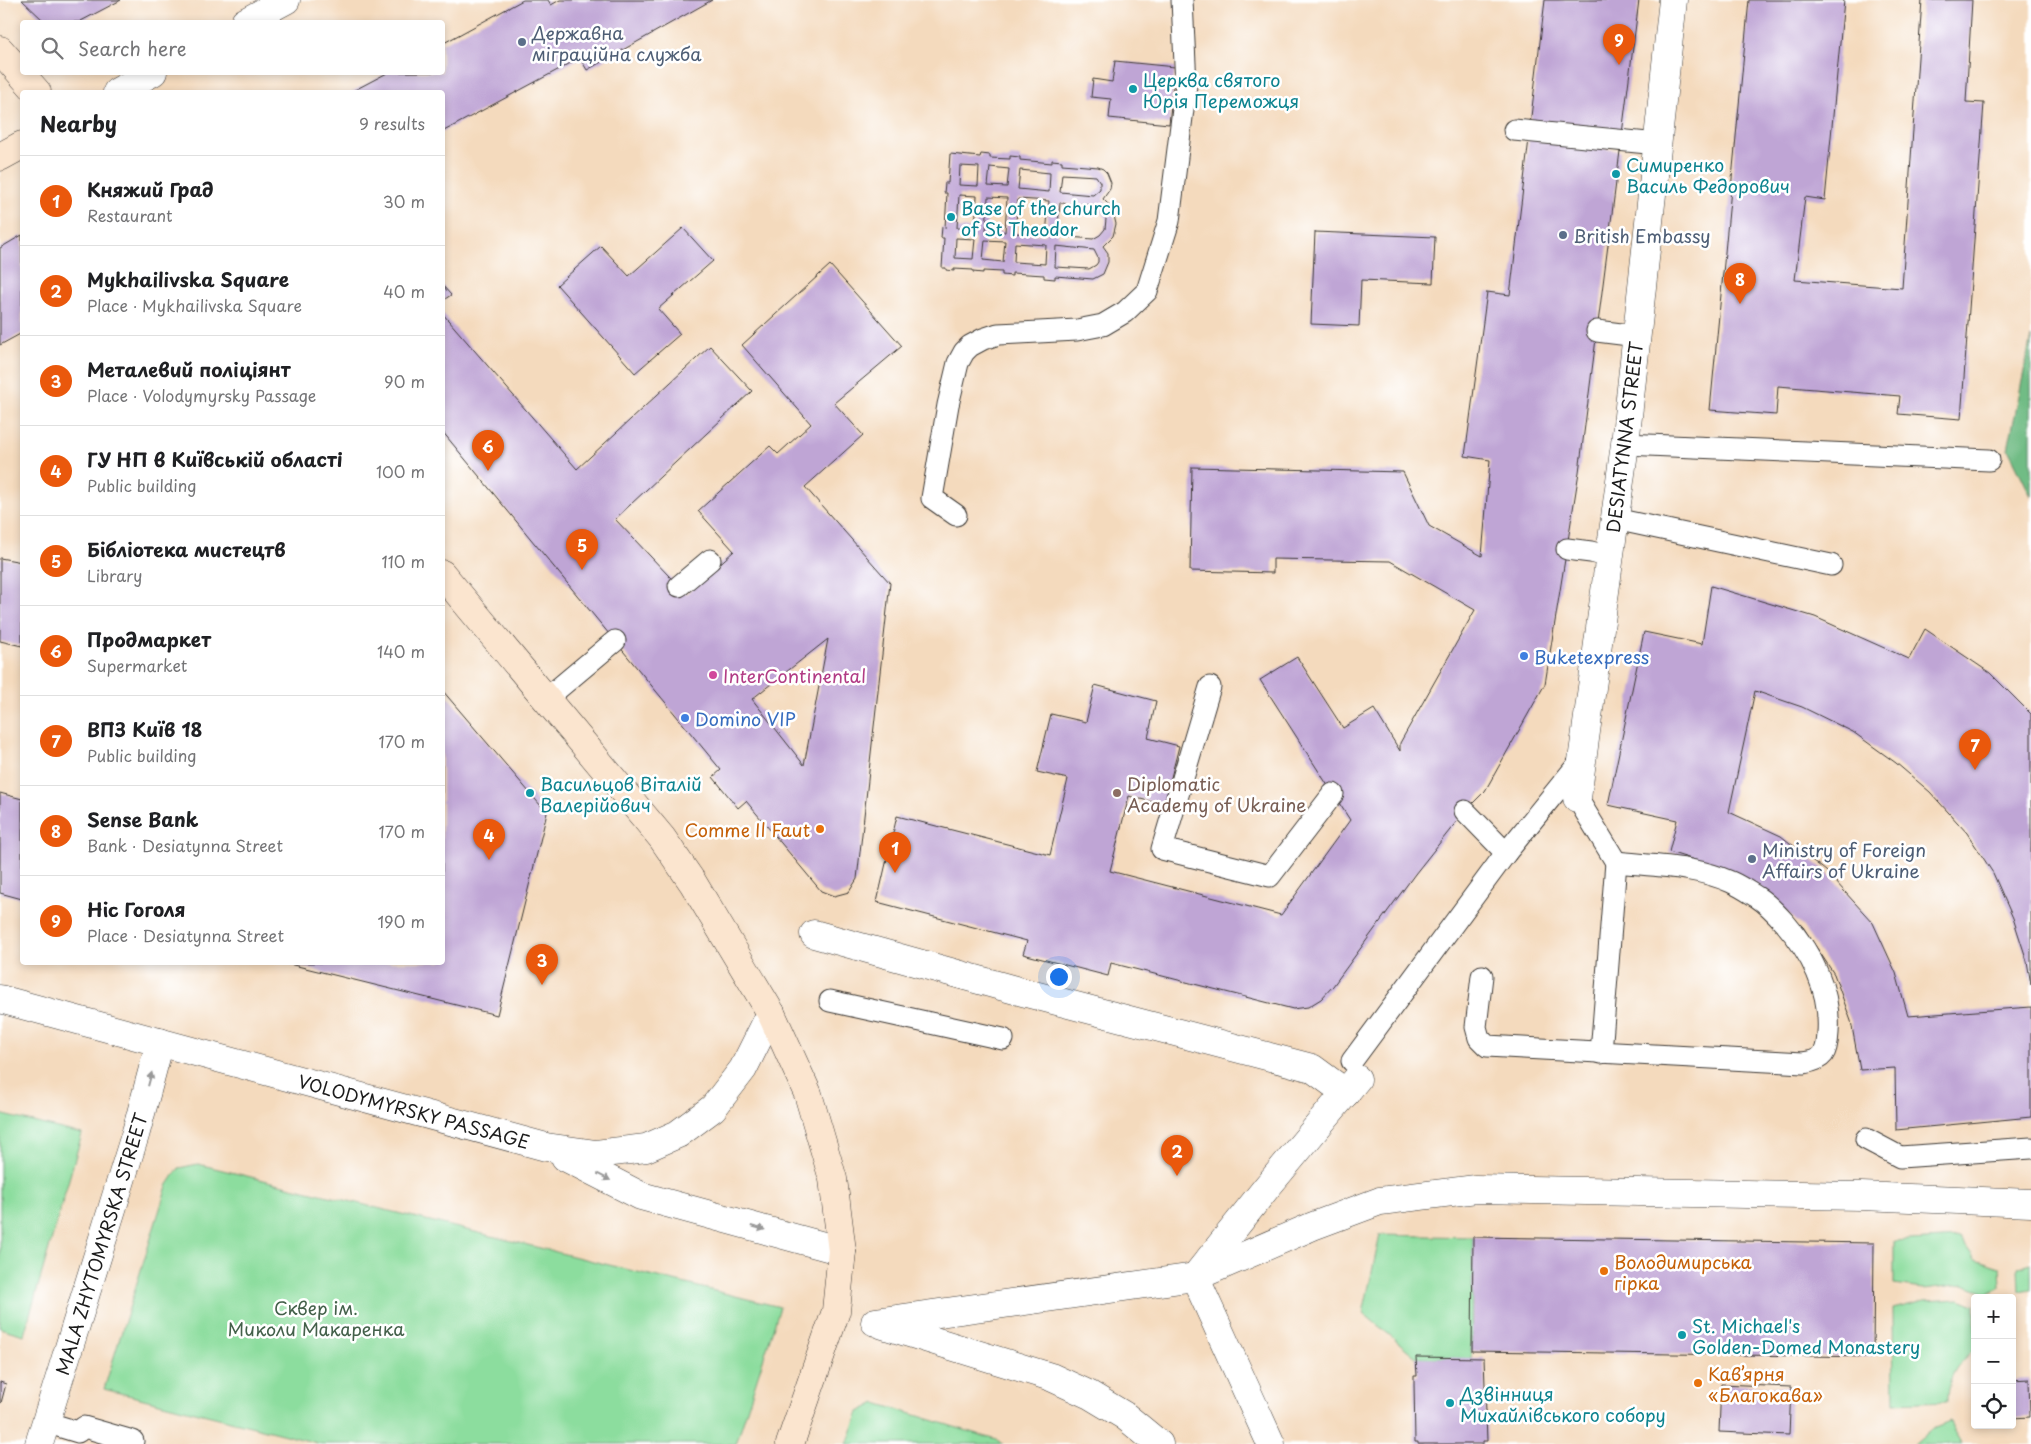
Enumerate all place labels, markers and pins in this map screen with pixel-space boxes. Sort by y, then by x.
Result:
place label: Державна міграційна служба [531,19,702,67]
pin: 9 [1603,24,1635,65]
marker: Державна міграційна служба [516,36,528,48]
place label: Церква святого Юрія Переможця [1143,66,1299,114]
marker: Церква святого Юрія Переможця [1127,83,1139,95]
place label: Симиренко Василь Федорович [1626,151,1790,199]
marker: Симиренко Василь Федорович [1610,168,1622,180]
place label: Base of the church of St Theodor [961,194,1121,242]
marker: Base of the church of St Theodor [945,211,957,223]
place label: British Embassy [1573,222,1711,249]
marker: British Embassy [1557,229,1569,241]
pin: 8 [1724,263,1756,304]
pin: 6 [472,430,504,471]
pin: 5 [566,529,598,570]
place label: Buketexpress [1534,643,1649,670]
marker: Buketexpress [1518,650,1530,662]
place label: InterContinental [723,662,866,689]
marker: InterContinental [707,669,719,681]
place label: Domino VIP [695,705,796,732]
marker: Domino VIP [679,712,691,724]
pin: 7 [1959,729,1991,770]
place label: Васильцов Віталій Валерійович [540,770,702,818]
place label: Diplomatic Academy of Ukraine [1127,770,1306,818]
marker: Васильцов Віталій Валерійович [524,787,536,799]
marker: Diplomatic Academy of Ukraine [1111,787,1123,799]
place label: Comme Il Faut [684,816,810,843]
pin: 4 [473,819,505,860]
marker: Comme Il Faut [814,823,826,835]
pin: 1 [879,832,911,873]
place label: Ministry of Foreign Affairs of Ukraine [1762,836,1926,884]
marker: Ministry of Foreign Affairs of Ukraine [1746,853,1758,865]
pin: 3 [526,944,558,985]
pin: 2 [1161,1135,1193,1176]
place label: Володимирська гірка [1614,1248,1753,1296]
marker: Володимирська гірка [1598,1265,1610,1277]
place label: St. Michael's Golden-Domed Monastery [1692,1312,1920,1360]
marker: St. Michael's Golden-Domed Monastery [1676,1329,1688,1341]
place label: Кав’ярня «Благокава» [1708,1360,1823,1408]
marker: Кав’ярня «Благокава» [1692,1377,1704,1389]
place label: Дзвінниця Михайлівського собору [1459,1380,1666,1428]
marker: Дзвінниця Михайлівського собору [1444,1397,1456,1409]

